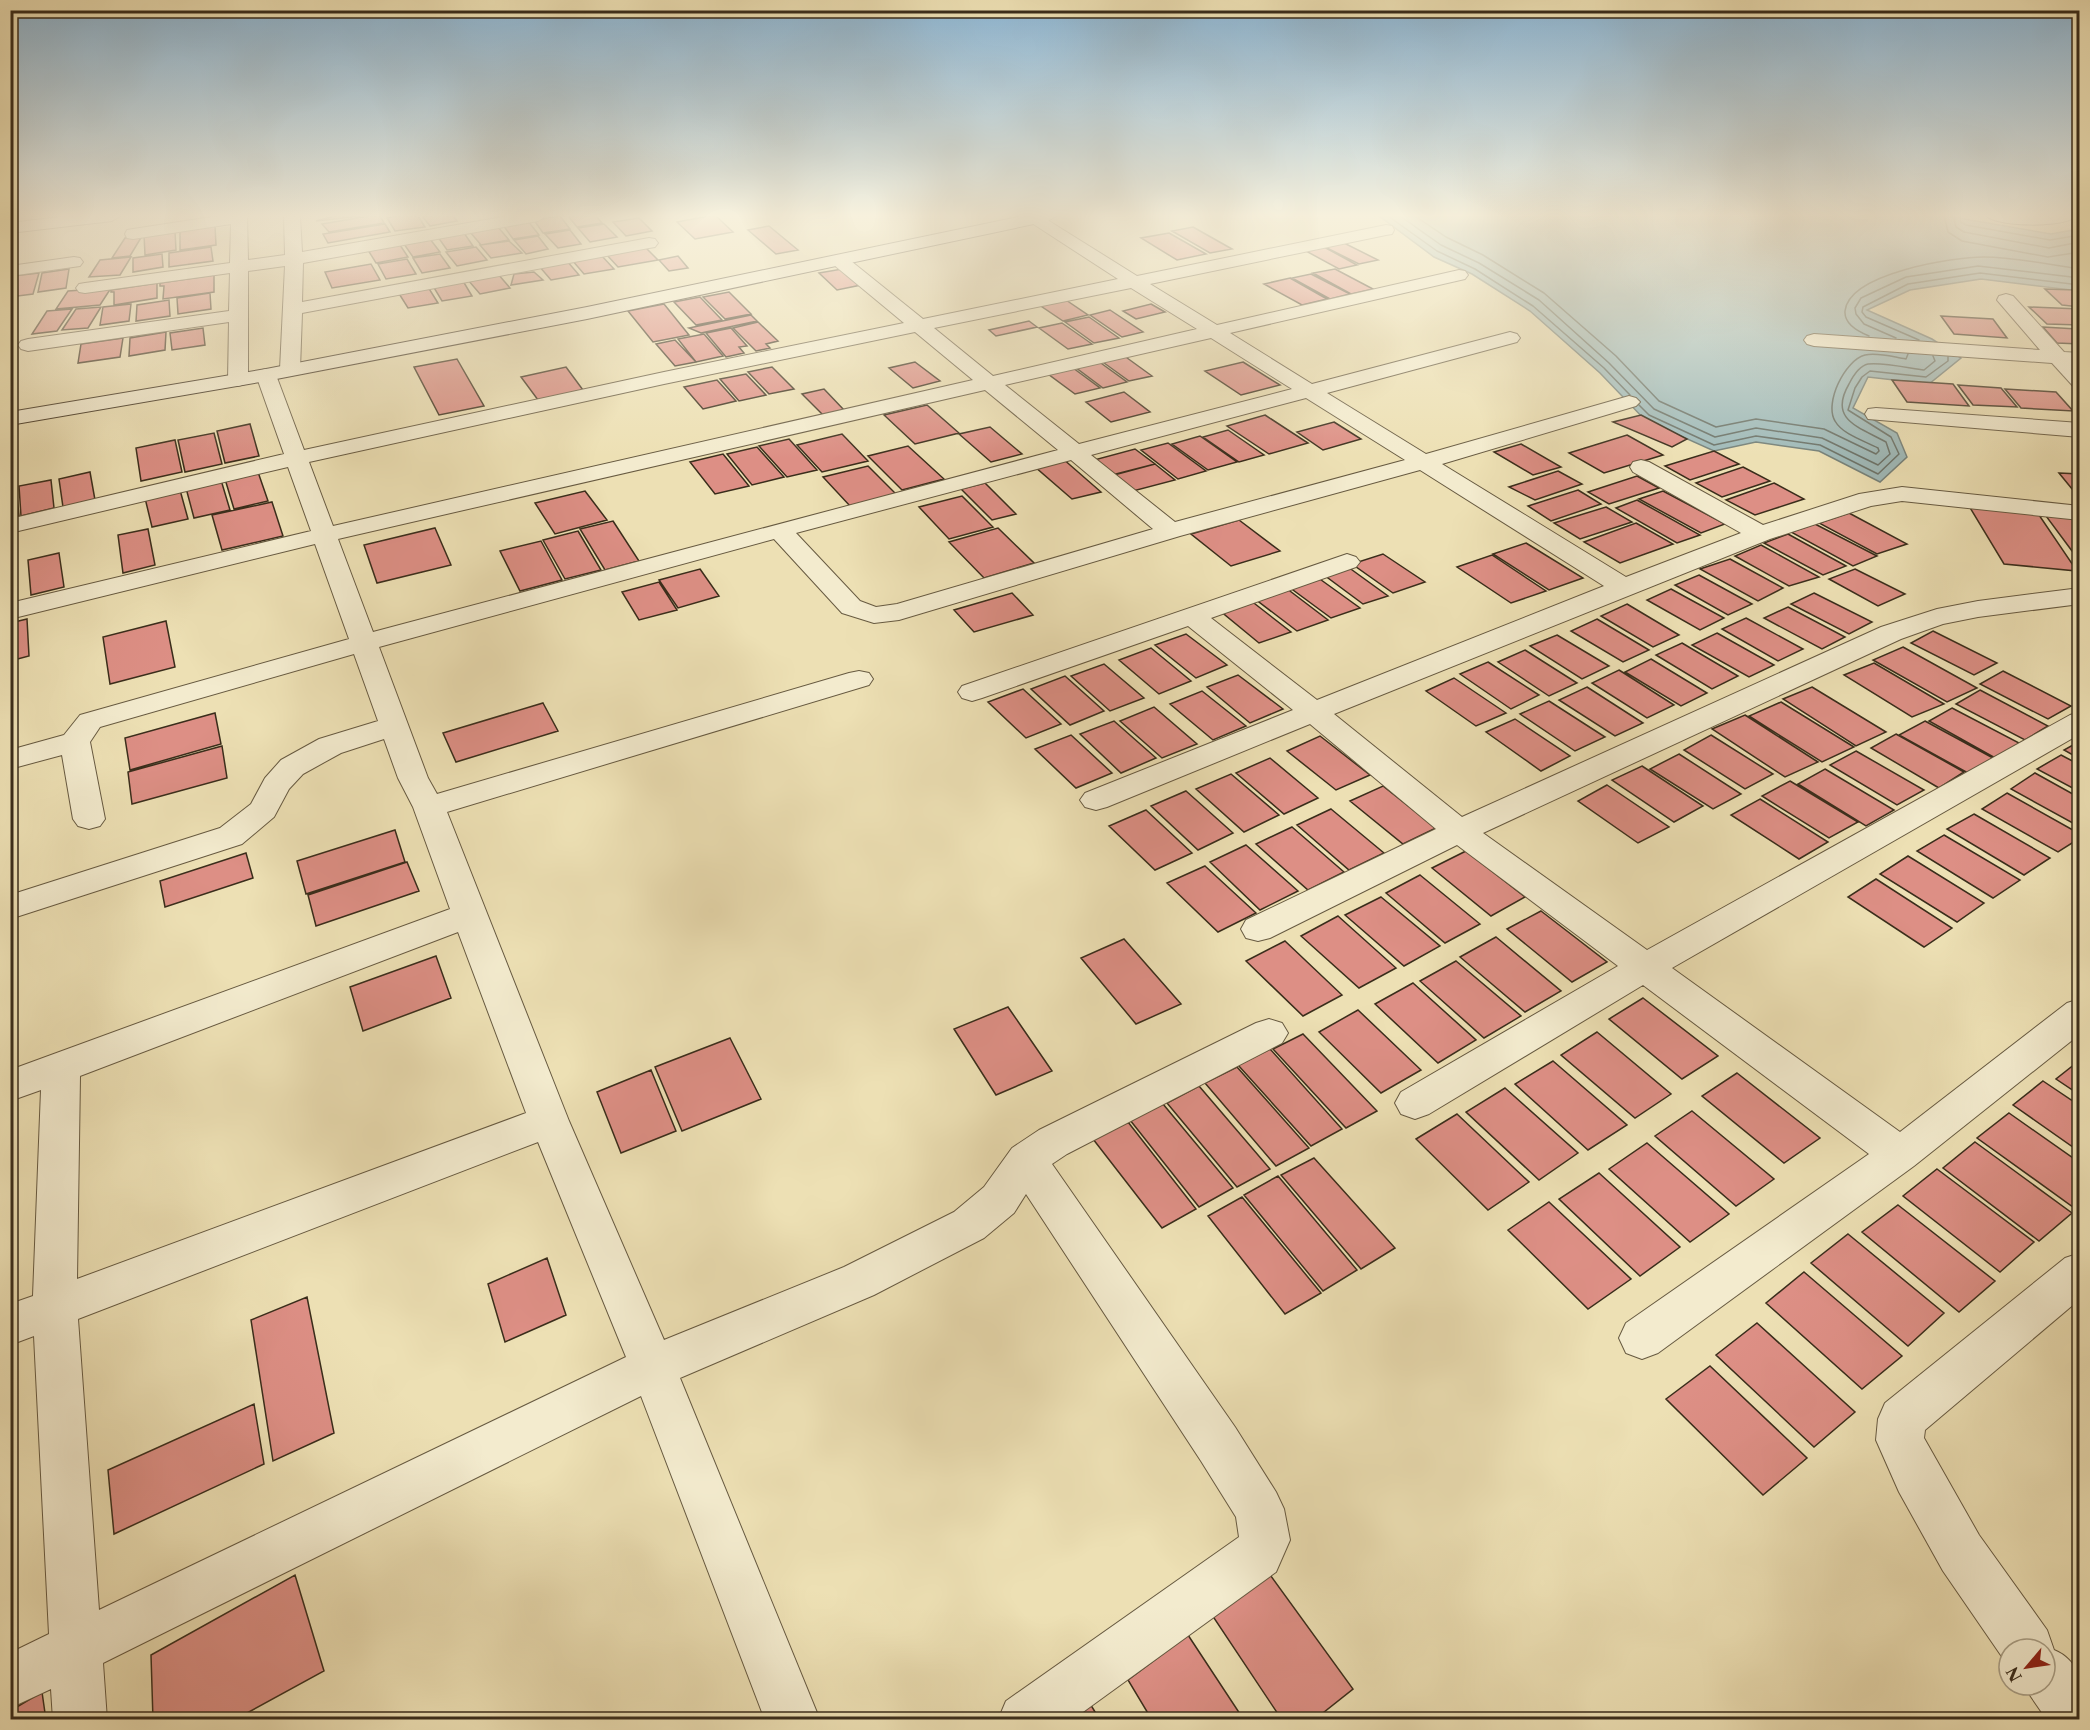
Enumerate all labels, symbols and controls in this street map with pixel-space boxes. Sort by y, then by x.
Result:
north arrow [1997,1637,2057,1697]
text: N [2002,1663,2026,1685]

